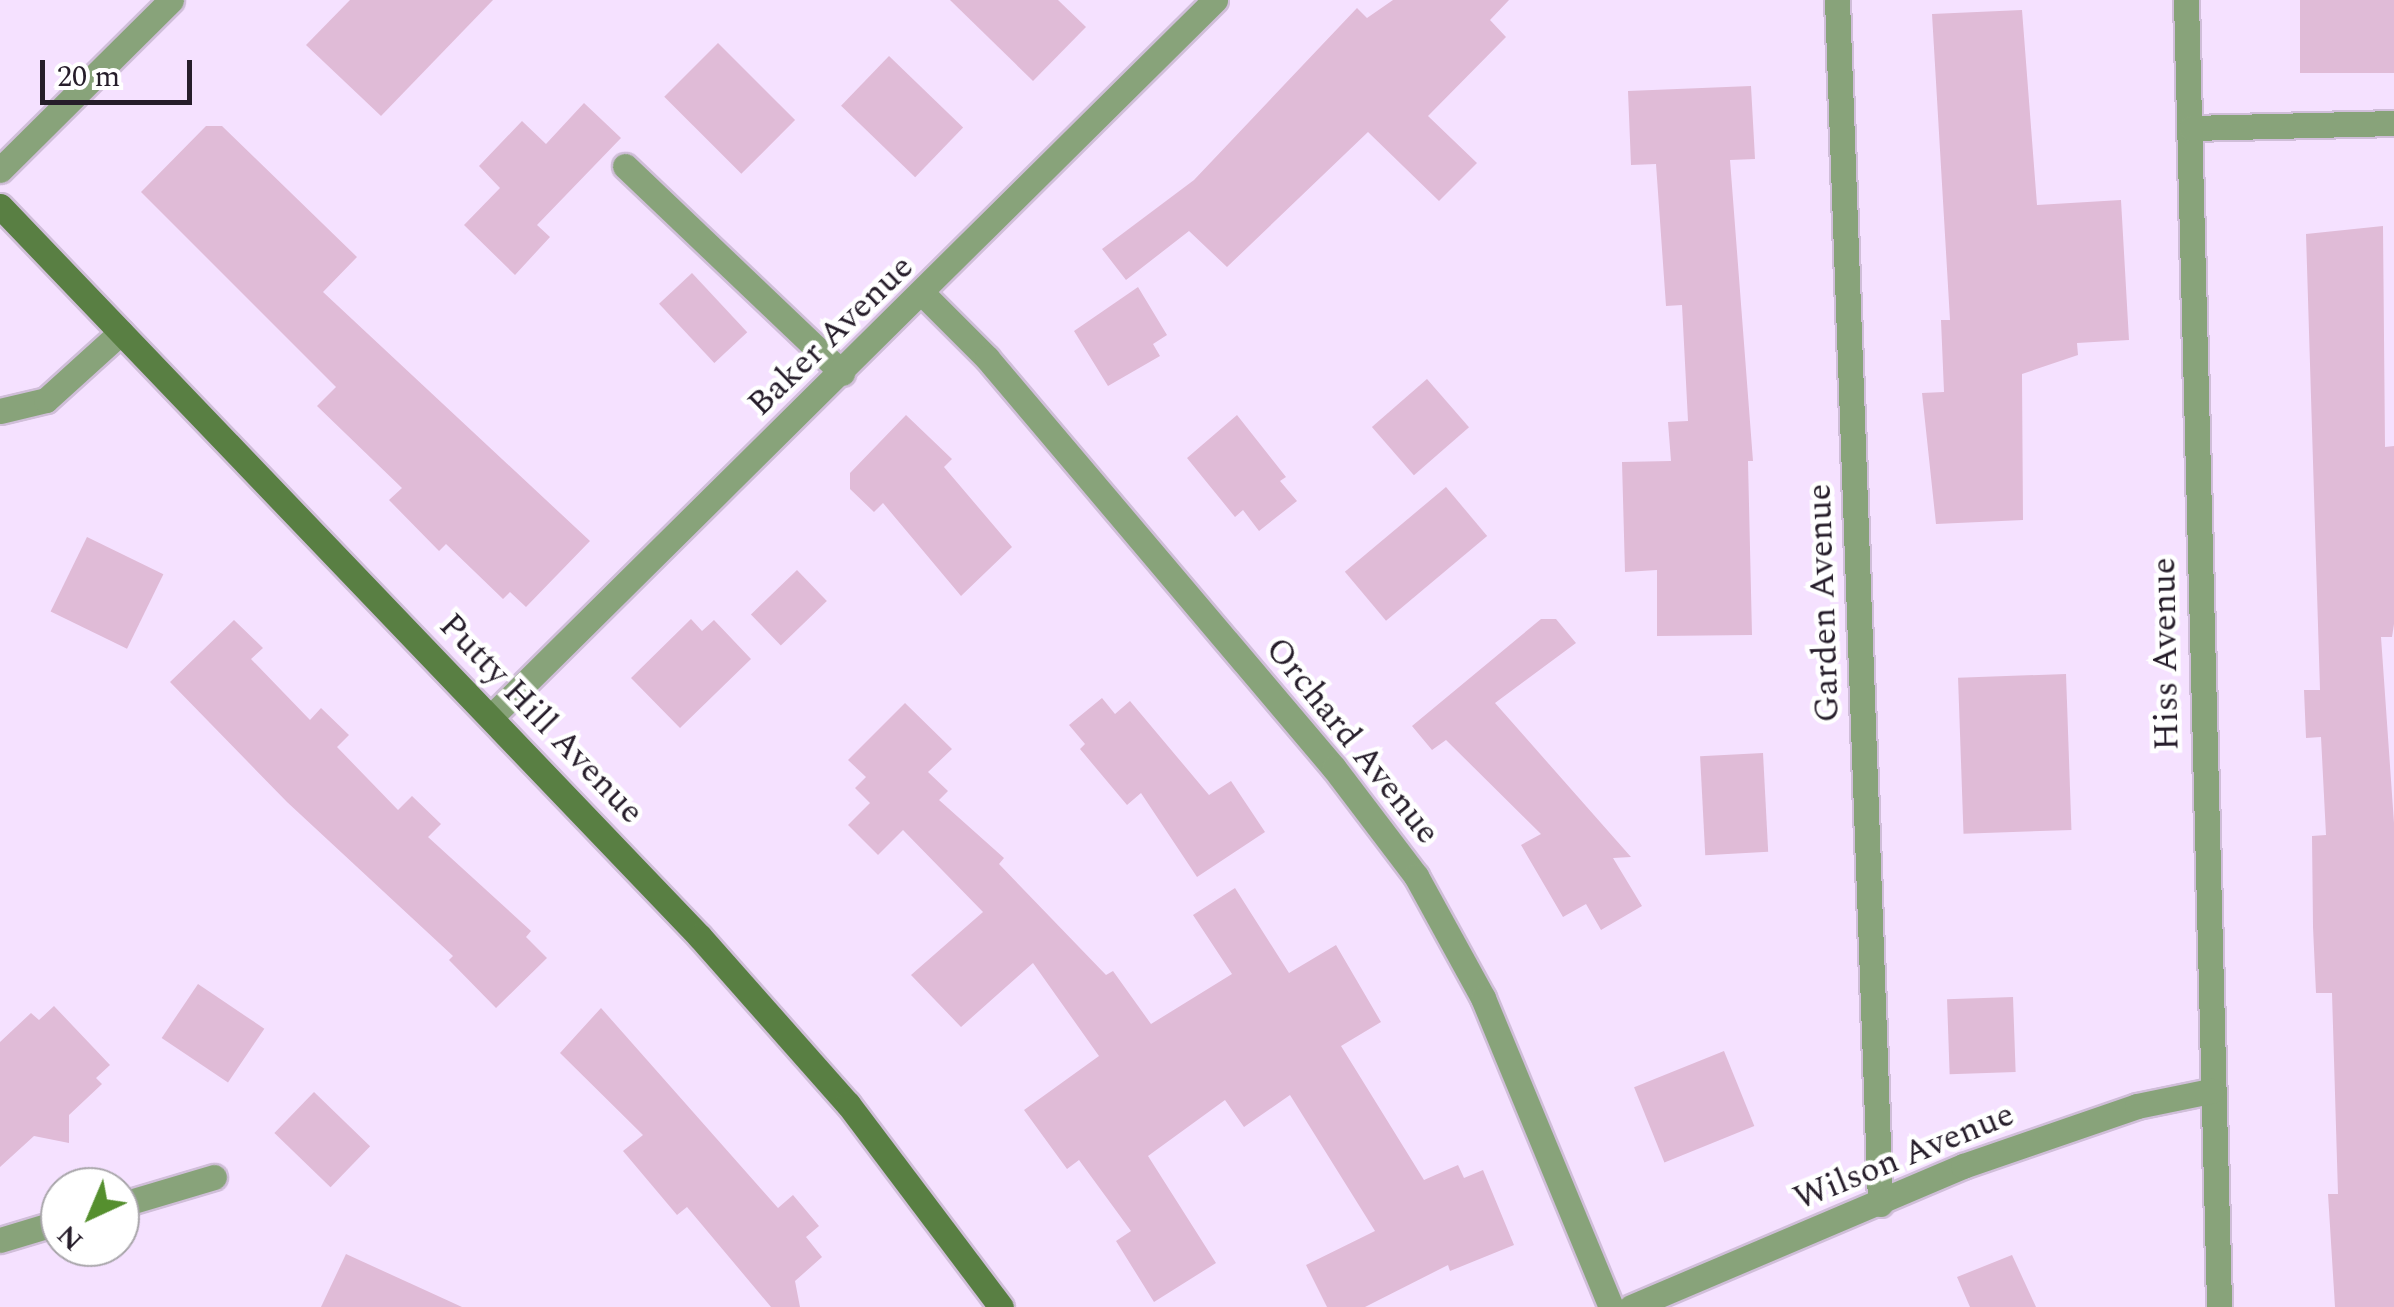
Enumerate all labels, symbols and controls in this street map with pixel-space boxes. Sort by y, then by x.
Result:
scale bar [45,40,198,102]
text: 20 m [57,54,120,100]
street label: Baker Avenue [739,247,923,425]
street label: Garden Avenue [1799,483,1849,723]
street label: Hiss Avenue [2143,557,2189,751]
street label: Putty Hill Avenue [430,605,652,833]
street label: Orchard Avenue [1256,629,1448,853]
street label: Wilson Avenue [1788,1094,2020,1220]
north arrow [40,1167,140,1267]
text: N [47,1214,93,1261]

